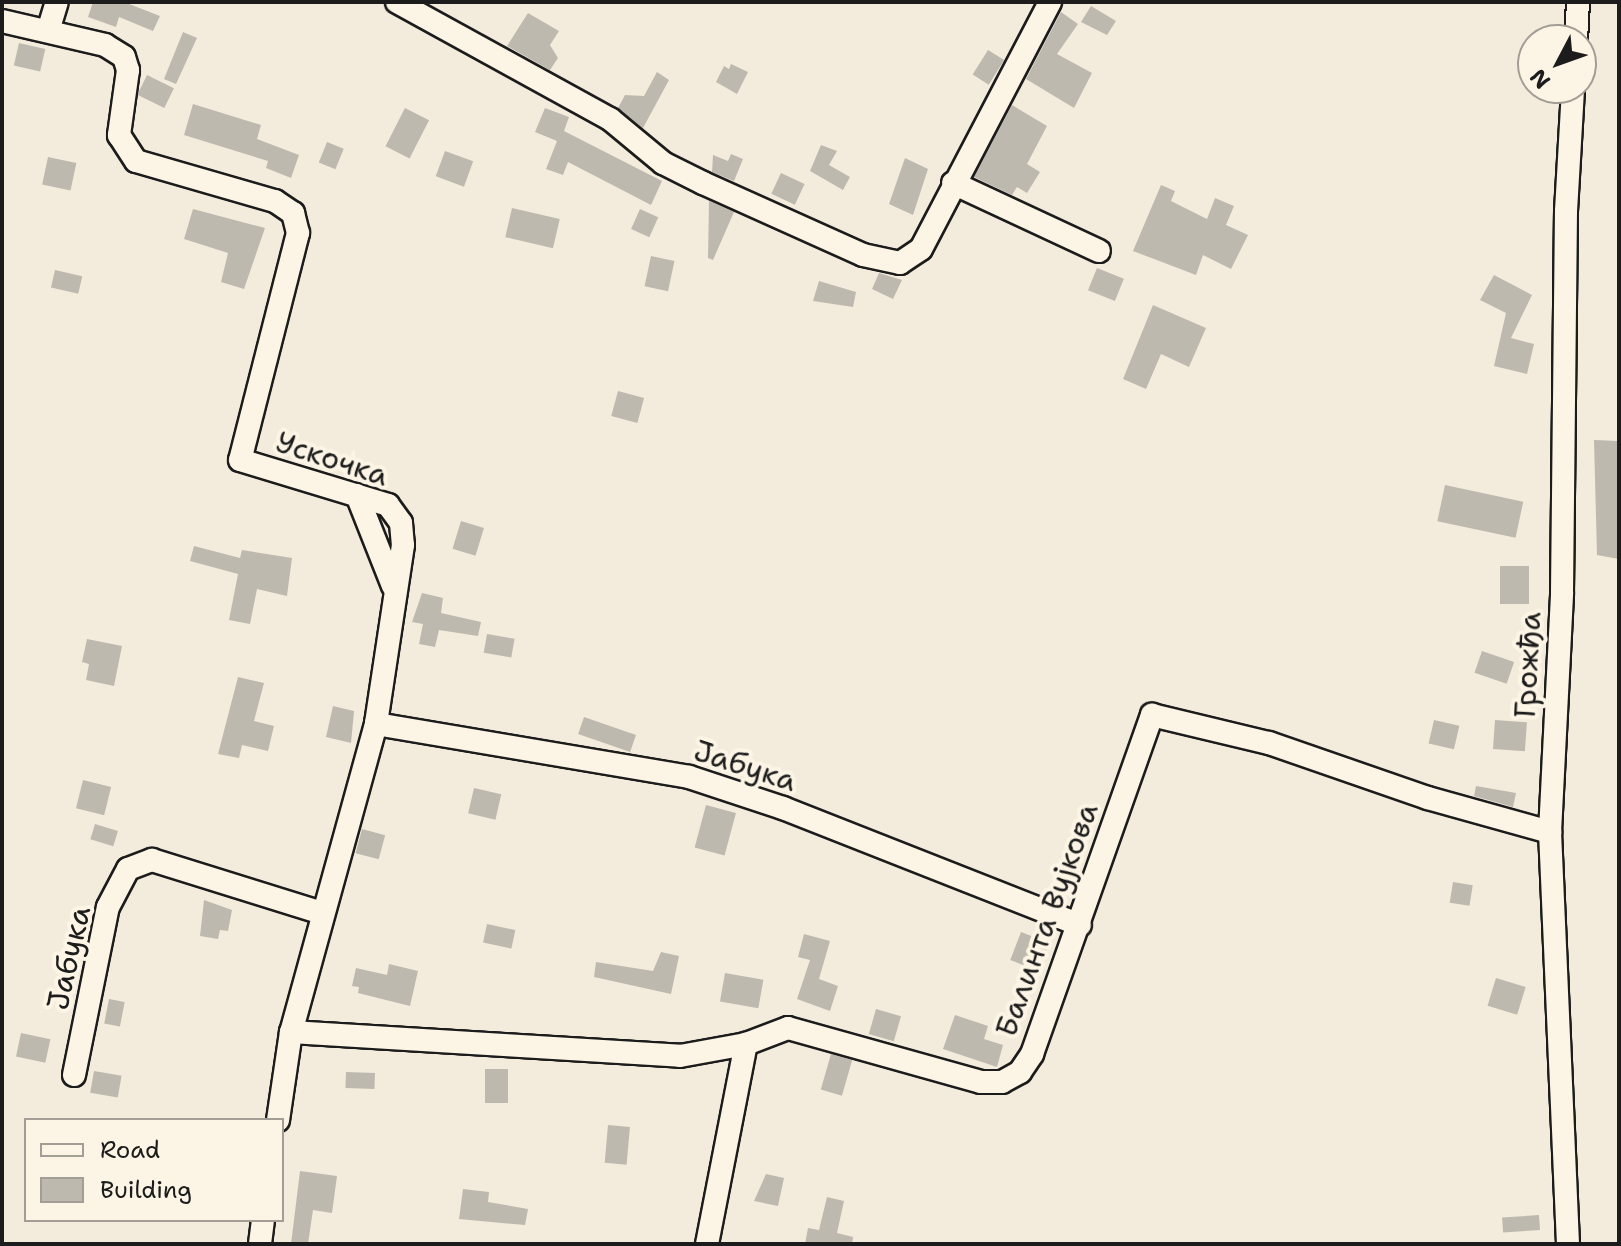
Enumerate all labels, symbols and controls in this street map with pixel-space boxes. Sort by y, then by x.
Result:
north arrow [1517,24,1597,104]
text: N [1523,63,1557,95]
street label: Ускочка [271,424,393,494]
street label: Грожђа [1507,611,1549,719]
street label: Јабука [689,733,801,799]
street label: Балинта Вујкова [988,798,1106,1042]
street label: Јабука [40,903,98,1013]
legend [24,1118,284,1222]
text: Road [100,1134,160,1166]
text: Building [100,1174,192,1206]

